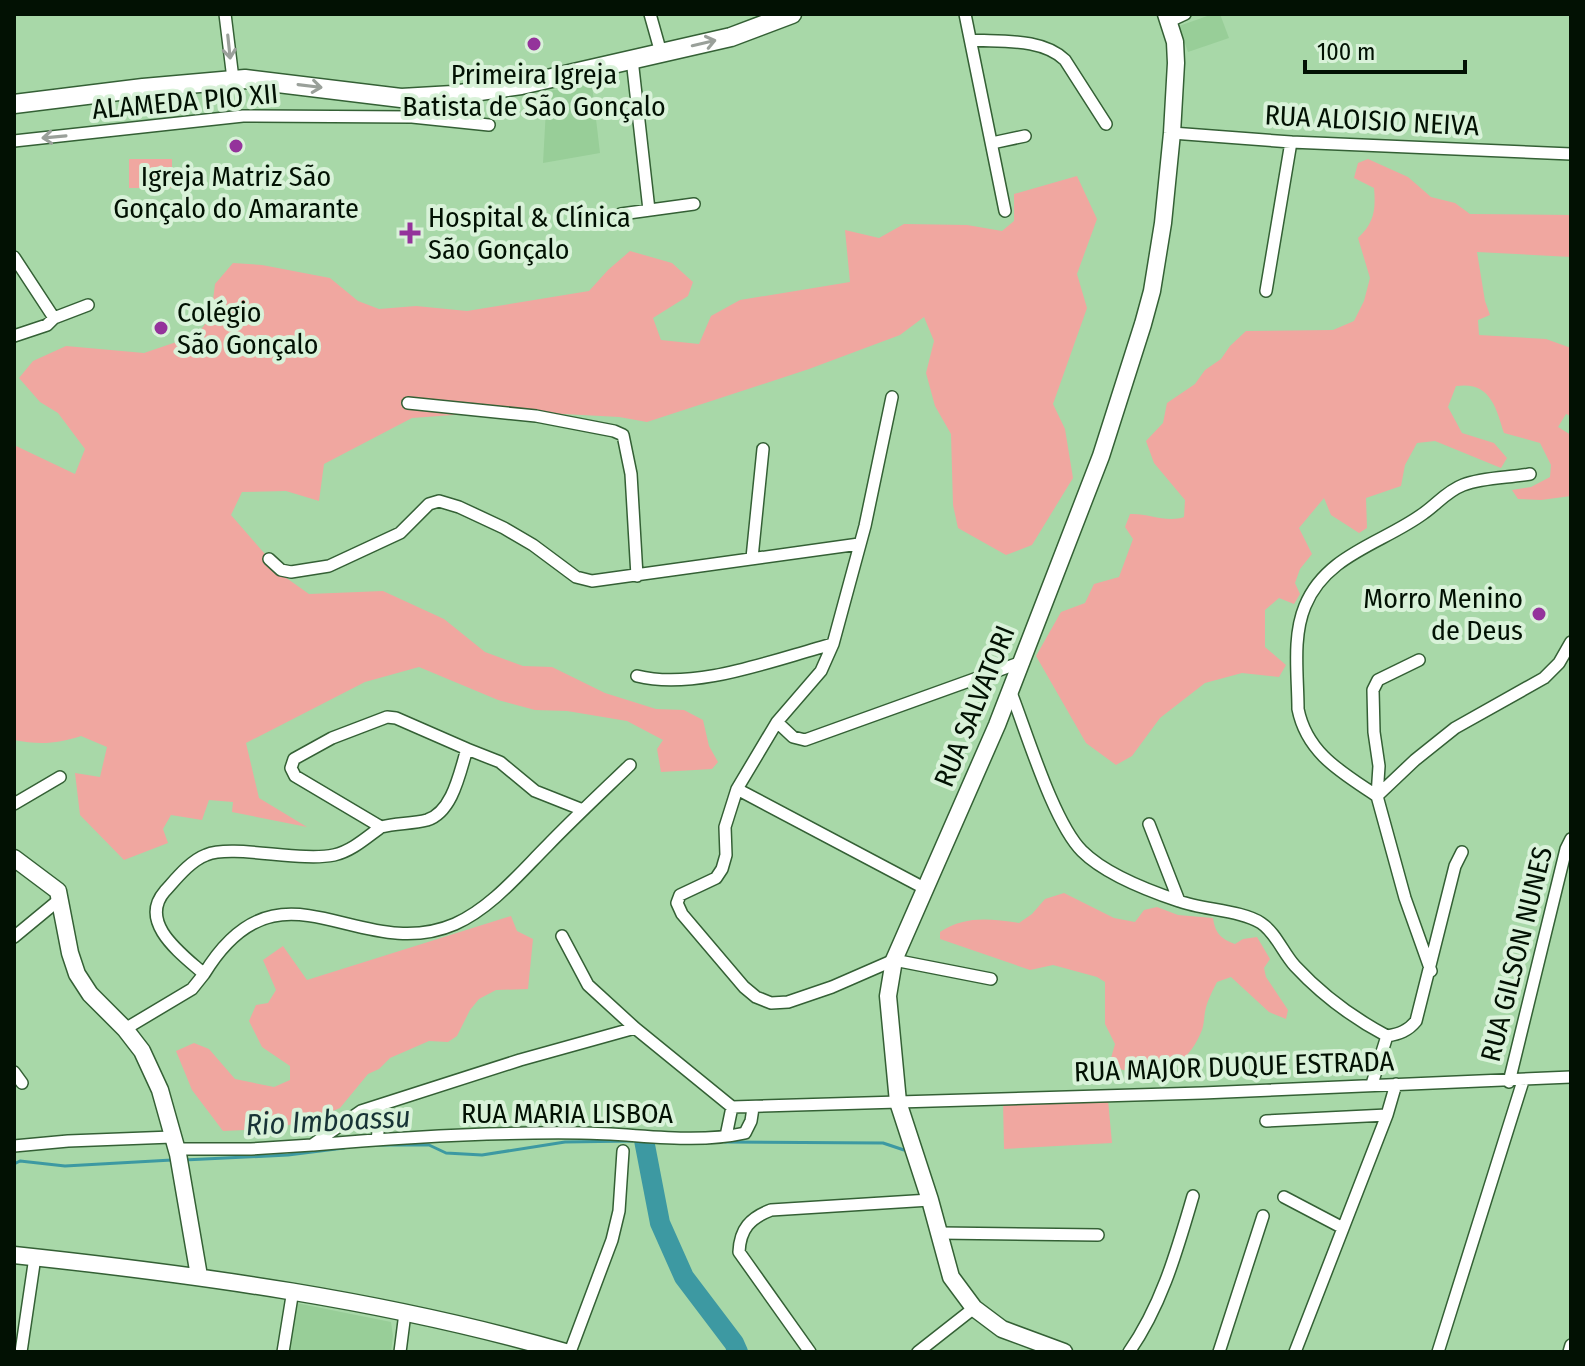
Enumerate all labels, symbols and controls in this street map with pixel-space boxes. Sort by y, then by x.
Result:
scale bar [1305,24,1465,74]
one-way arrow [222,34,237,59]
marker: Primeira Igreja Batista de São Gonçalo [525,35,543,53]
one-way arrow [691,35,716,50]
text: 100 m [1317,38,1375,66]
place label: Primeira Igreja Batista de São Gonçalo [402,58,666,123]
street label: ALAMEDA PIO XII [91,77,279,126]
one-way arrow [296,79,323,94]
street label: RUA ALOISIO NEIVA [1264,98,1480,143]
one-way arrow [41,130,68,145]
marker: Igreja Matriz São Gonçalo do Amarante [227,137,245,155]
place label: Igreja Matriz São Gonçalo do Amarante [113,160,359,225]
place label: Hospital & Clínica São Gonçalo [428,201,631,266]
marker: Hospital & Clínica São Gonçalo [399,222,421,244]
place label: Colégio São Gonçalo [177,296,319,361]
marker: Colégio São Gonçalo [152,319,170,337]
place label: Morro Menino de Deus [1363,582,1523,647]
marker: Morro Menino de Deus [1530,605,1548,623]
street label: RUA SALVATORI [927,621,1022,792]
street label: RUA GILSON NUNES [1474,843,1559,1065]
street label: RUA MAJOR DUQUE ESTRADA [1073,1044,1395,1089]
street label: RUA MARIA LISBOA [461,1097,673,1130]
water label: Rio Imboassu [245,1099,411,1143]

